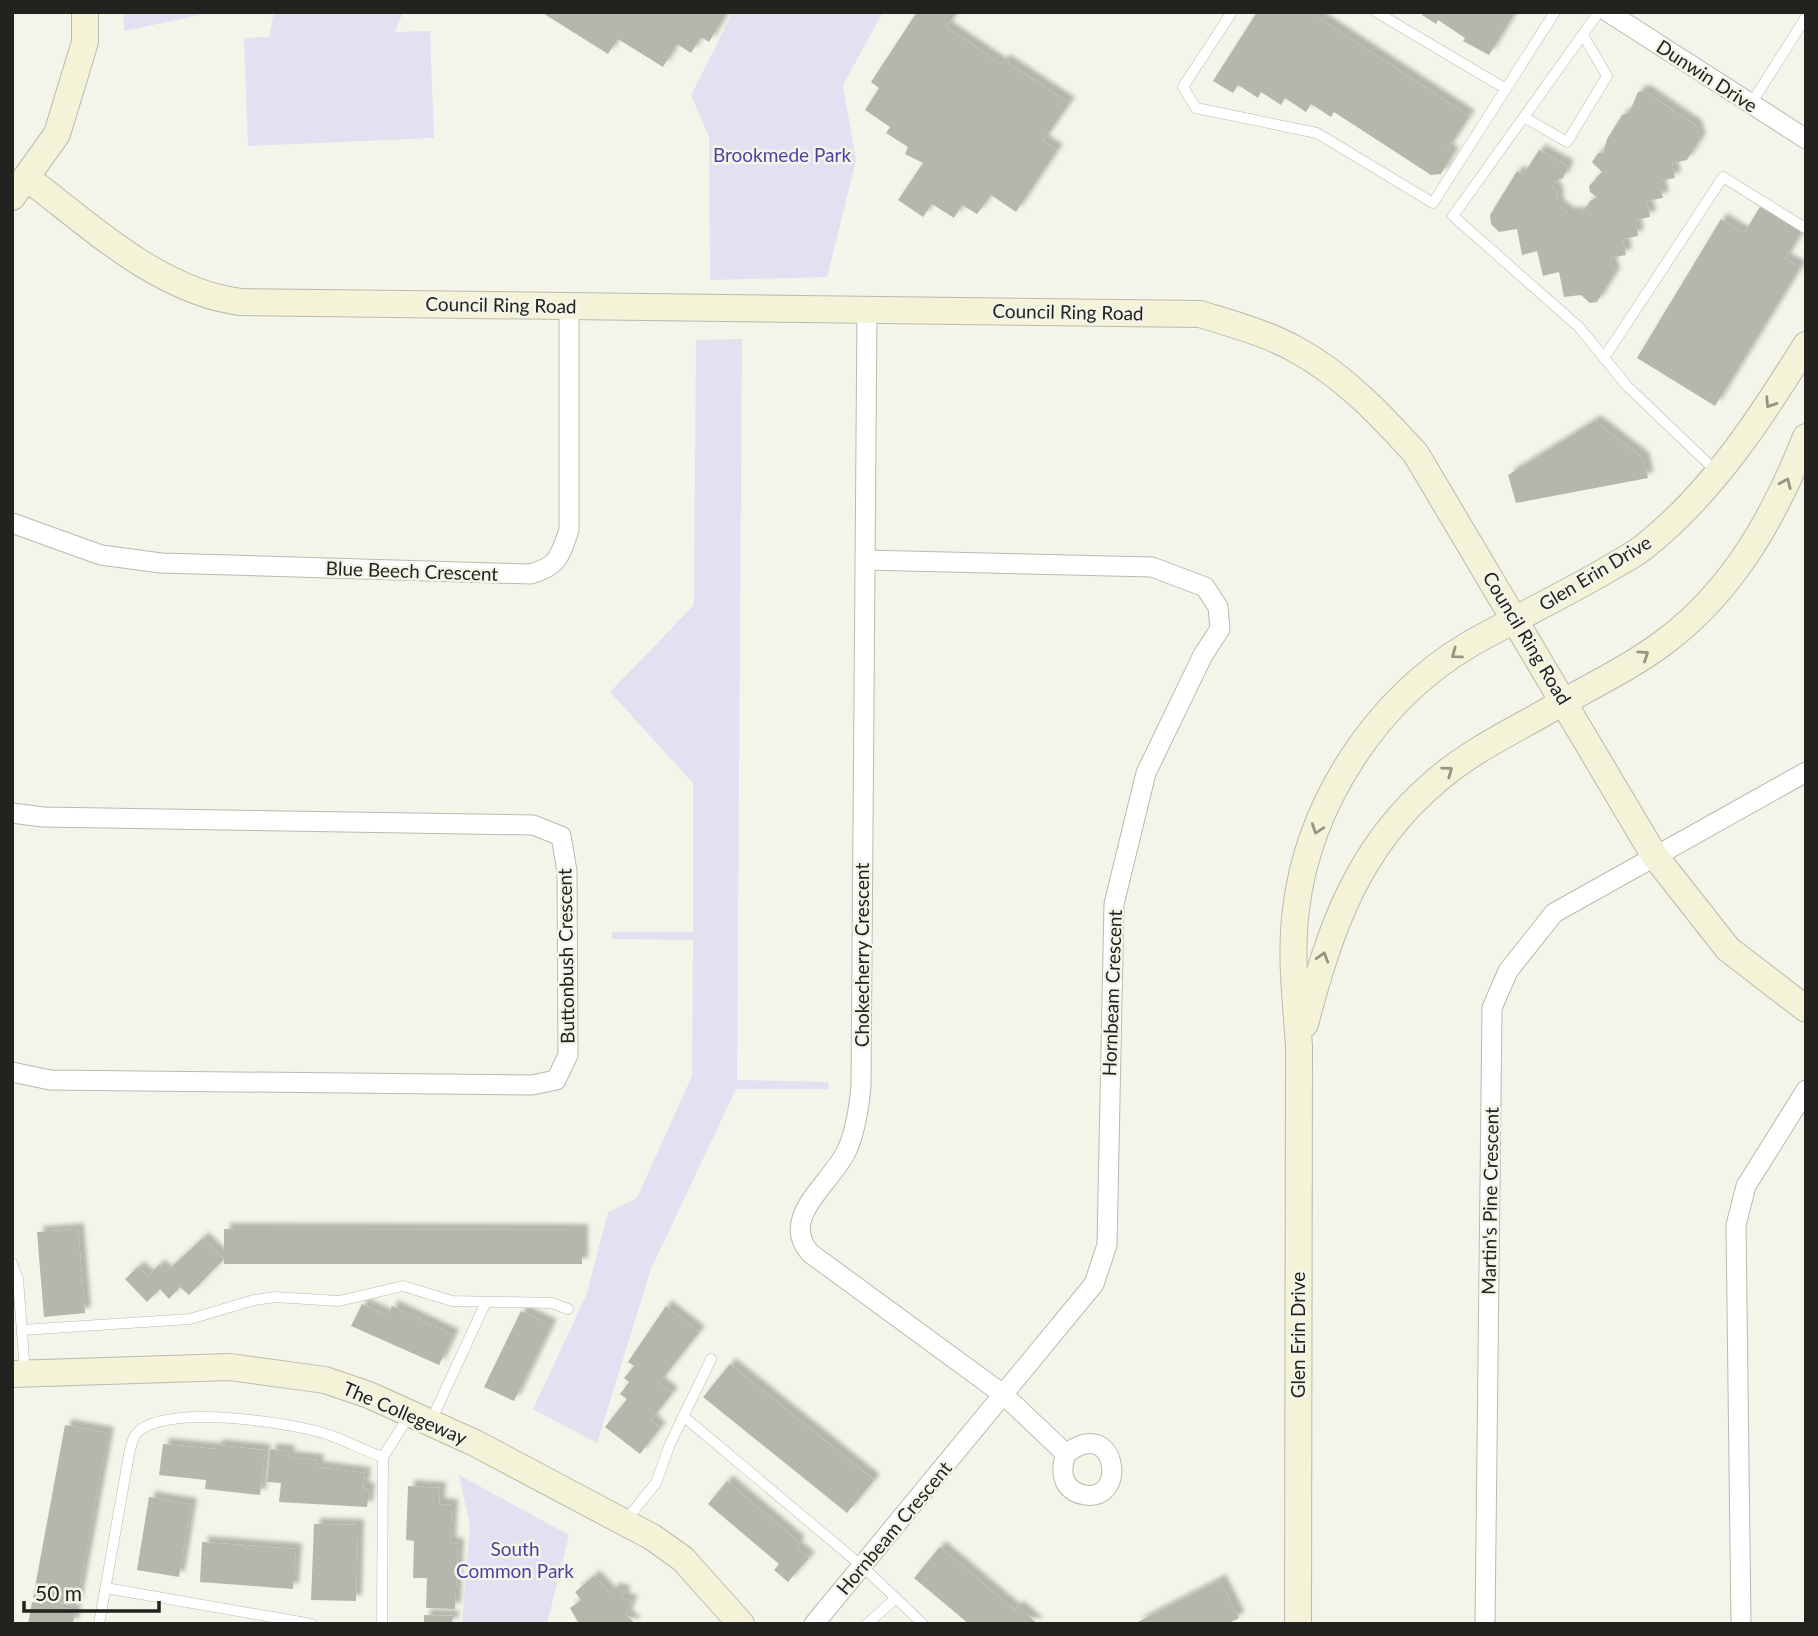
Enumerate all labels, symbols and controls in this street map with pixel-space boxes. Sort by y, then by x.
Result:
street label: Dunwin Drive [1652,34,1762,117]
park label: Brookmede Park [713,143,851,166]
street label: Council Ring Road [425,292,577,317]
street label: Council Ring Road [992,299,1144,324]
one-way arrow [1765,395,1778,408]
one-way arrow [1778,477,1792,490]
street label: Glen Erin Drive [1535,530,1655,615]
street label: Blue Beech Crescent [325,556,499,585]
street label: Council Ring Road [1479,567,1576,709]
one-way arrow [1451,646,1464,658]
one-way arrow [1636,651,1649,664]
one-way arrow [1440,767,1453,780]
one-way arrow [1311,822,1325,835]
street label: Chokecherry Crescent [850,863,873,1047]
street label: Buttonbush Crescent [552,868,579,1044]
street label: Hornbeam Crescent [1097,909,1126,1077]
one-way arrow [1315,951,1330,963]
street label: Martin's Pine Crescent [1476,1107,1503,1295]
street label: Glen Erin Drive [1286,1272,1309,1398]
street label: The Collegeway [340,1376,471,1449]
street label: Hornbeam Crescent [831,1456,956,1599]
park label: South Common Park [456,1537,574,1582]
scale bar [24,1570,159,1614]
text: 50 m [35,1580,82,1605]

